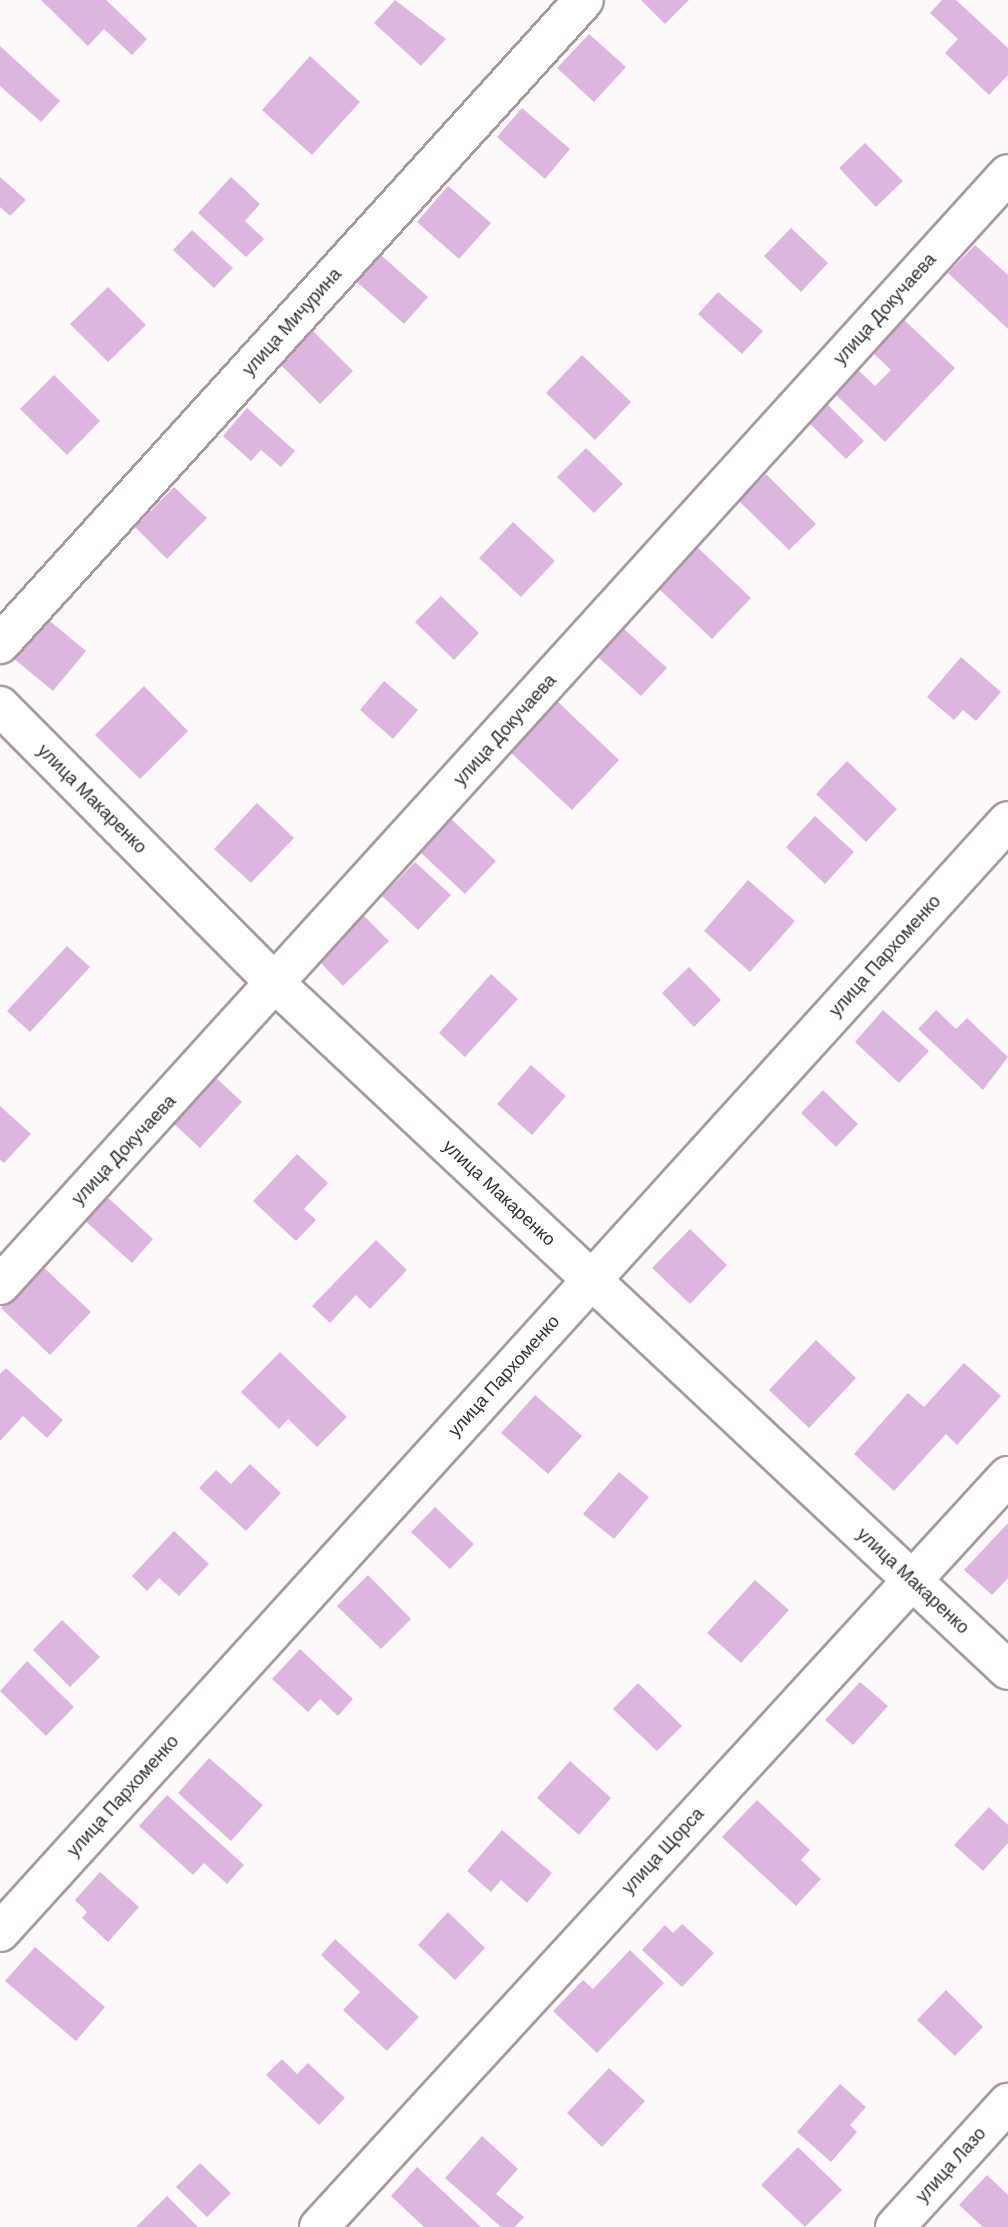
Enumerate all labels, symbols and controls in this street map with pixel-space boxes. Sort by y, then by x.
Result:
street label: улица Докучаева [829,249,941,369]
street label: улица Мичурина [238,264,346,380]
street label: улица Докучаева [449,670,561,790]
street label: улица Макаренко [33,740,151,858]
street label: улица Пархоменко [825,891,945,1021]
street label: улица Докучаева [68,1091,180,1209]
street label: улица Макаренко [438,1135,560,1251]
street label: улица Пархоменко [444,1311,564,1441]
street label: улица Макаренко [852,1523,974,1639]
street label: улица Пархоменко [63,1731,183,1861]
street label: улица Щорса [618,1803,708,1899]
street label: улица Лазо [912,2123,990,2207]

